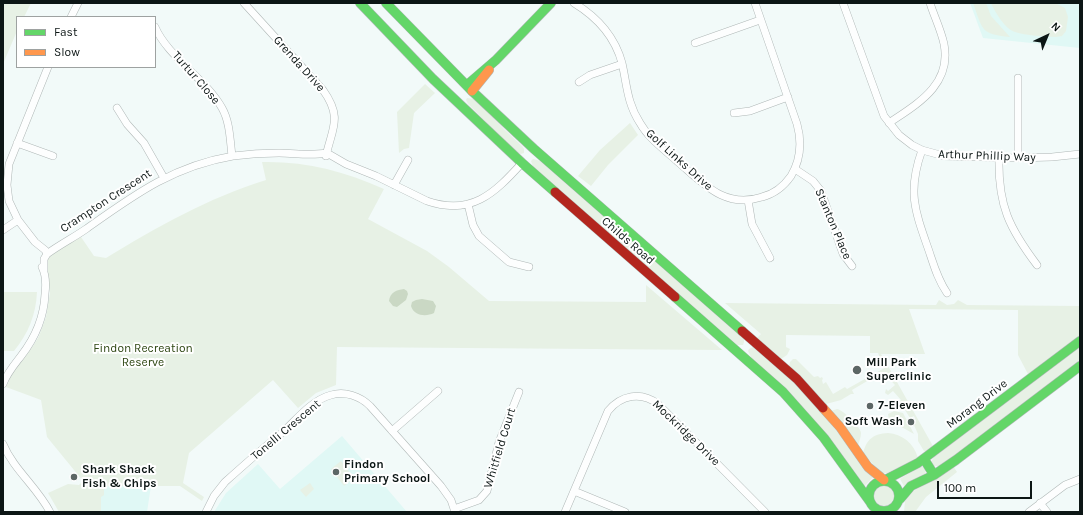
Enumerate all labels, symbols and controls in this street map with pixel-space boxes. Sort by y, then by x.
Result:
legend [16,16,156,68]
north arrow [1027,16,1067,56]
text: N [1048,20,1063,34]
text: Fast [54,25,77,39]
street label: Grenda Drive [270,33,328,95]
text: Slow [54,45,80,59]
street label: Turtur Close [169,49,223,107]
street label: Golf Links Drive [643,126,715,194]
street label: Arthur Phillip Way [938,147,1036,165]
street label: Crampton Crescent [58,166,154,236]
street label: Stanton Place [812,186,854,262]
street label: Childs Road [599,214,657,268]
park label: Findon Recreation Reserve [93,342,193,370]
place label: Mill Park Superclinic [866,356,931,384]
marker: Mill Park Superclinic [851,364,863,376]
street label: Morang Drive [944,376,1010,432]
street label: Tonelli Crescent [248,397,324,463]
street label: Mockridge Drive [649,397,723,469]
place label: 7-Eleven [878,399,926,413]
marker: 7-Eleven [865,401,875,411]
street label: Whitfield Court [481,406,519,490]
place label: Soft Wash [845,415,903,429]
marker: Soft Wash [906,417,916,427]
place label: Findon Primary School [344,458,431,486]
place label: Shark Shack Fish & Chips [82,463,157,491]
marker: Findon Primary School [331,467,341,477]
marker: Shark Shack Fish & Chips [69,472,79,482]
scale bar [939,473,1034,499]
text: 100 m [944,481,976,495]

